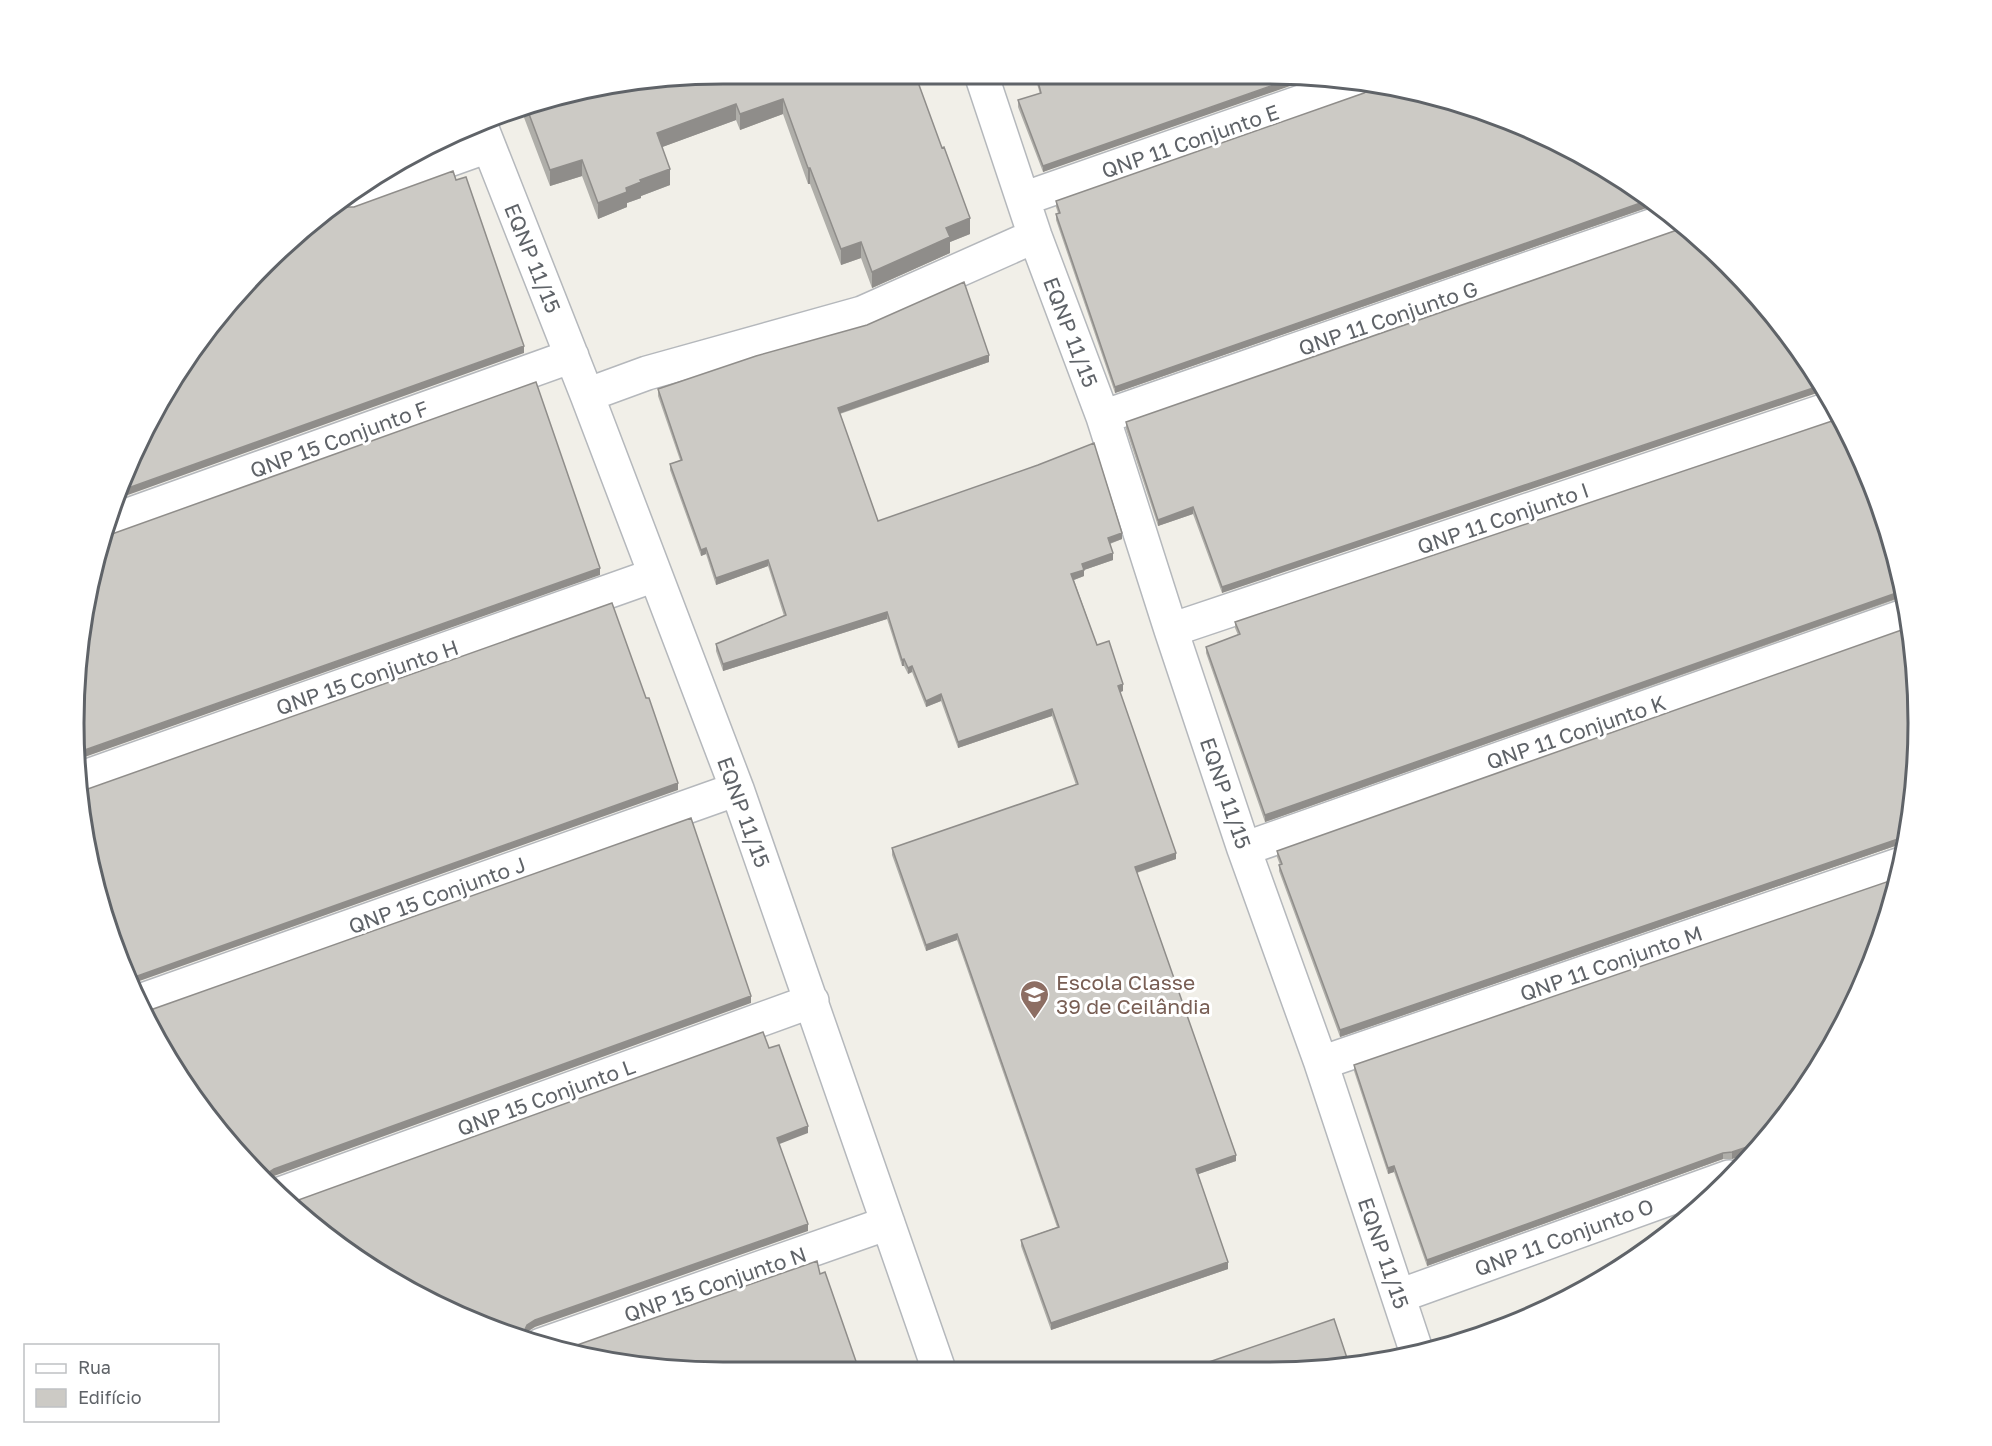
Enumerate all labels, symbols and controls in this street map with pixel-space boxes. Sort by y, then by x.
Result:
street label: QNP 11 Conjunto E [1098,98,1282,184]
street label: EQNP 11/15 [499,199,567,317]
street label: EQNP 11/15 [1038,273,1104,391]
street label: QNP 11 Conjunto G [1295,275,1481,361]
street label: QNP 15 Conjunto F [246,395,432,483]
street label: QNP 11 Conjunto I [1414,476,1592,560]
street label: QNP 15 Conjunto H [272,634,462,720]
street label: QNP 11 Conjunto K [1483,689,1669,775]
street label: EQNP 11/15 [1195,734,1257,852]
street label: EQNP 11/15 [712,753,776,871]
street label: QNP 15 Conjunto J [345,851,529,939]
street label: QNP 11 Conjunto M [1516,920,1706,1006]
place label: Escola Classe 39 de Ceilândia [1056,969,1211,1019]
school or university icon: Escola Classe 39 de Ceilândia [1019,978,1051,1020]
street label: QNP 15 Conjunto L [454,1053,638,1141]
street label: QNP 11 Conjunto O [1471,1193,1657,1281]
street label: EQNP 11/15 [1353,1194,1415,1312]
street label: QNP 15 Conjunto N [620,1241,810,1327]
legend [24,1344,219,1422]
text: Rua [78,1356,111,1378]
text: Edifício [78,1386,142,1408]

